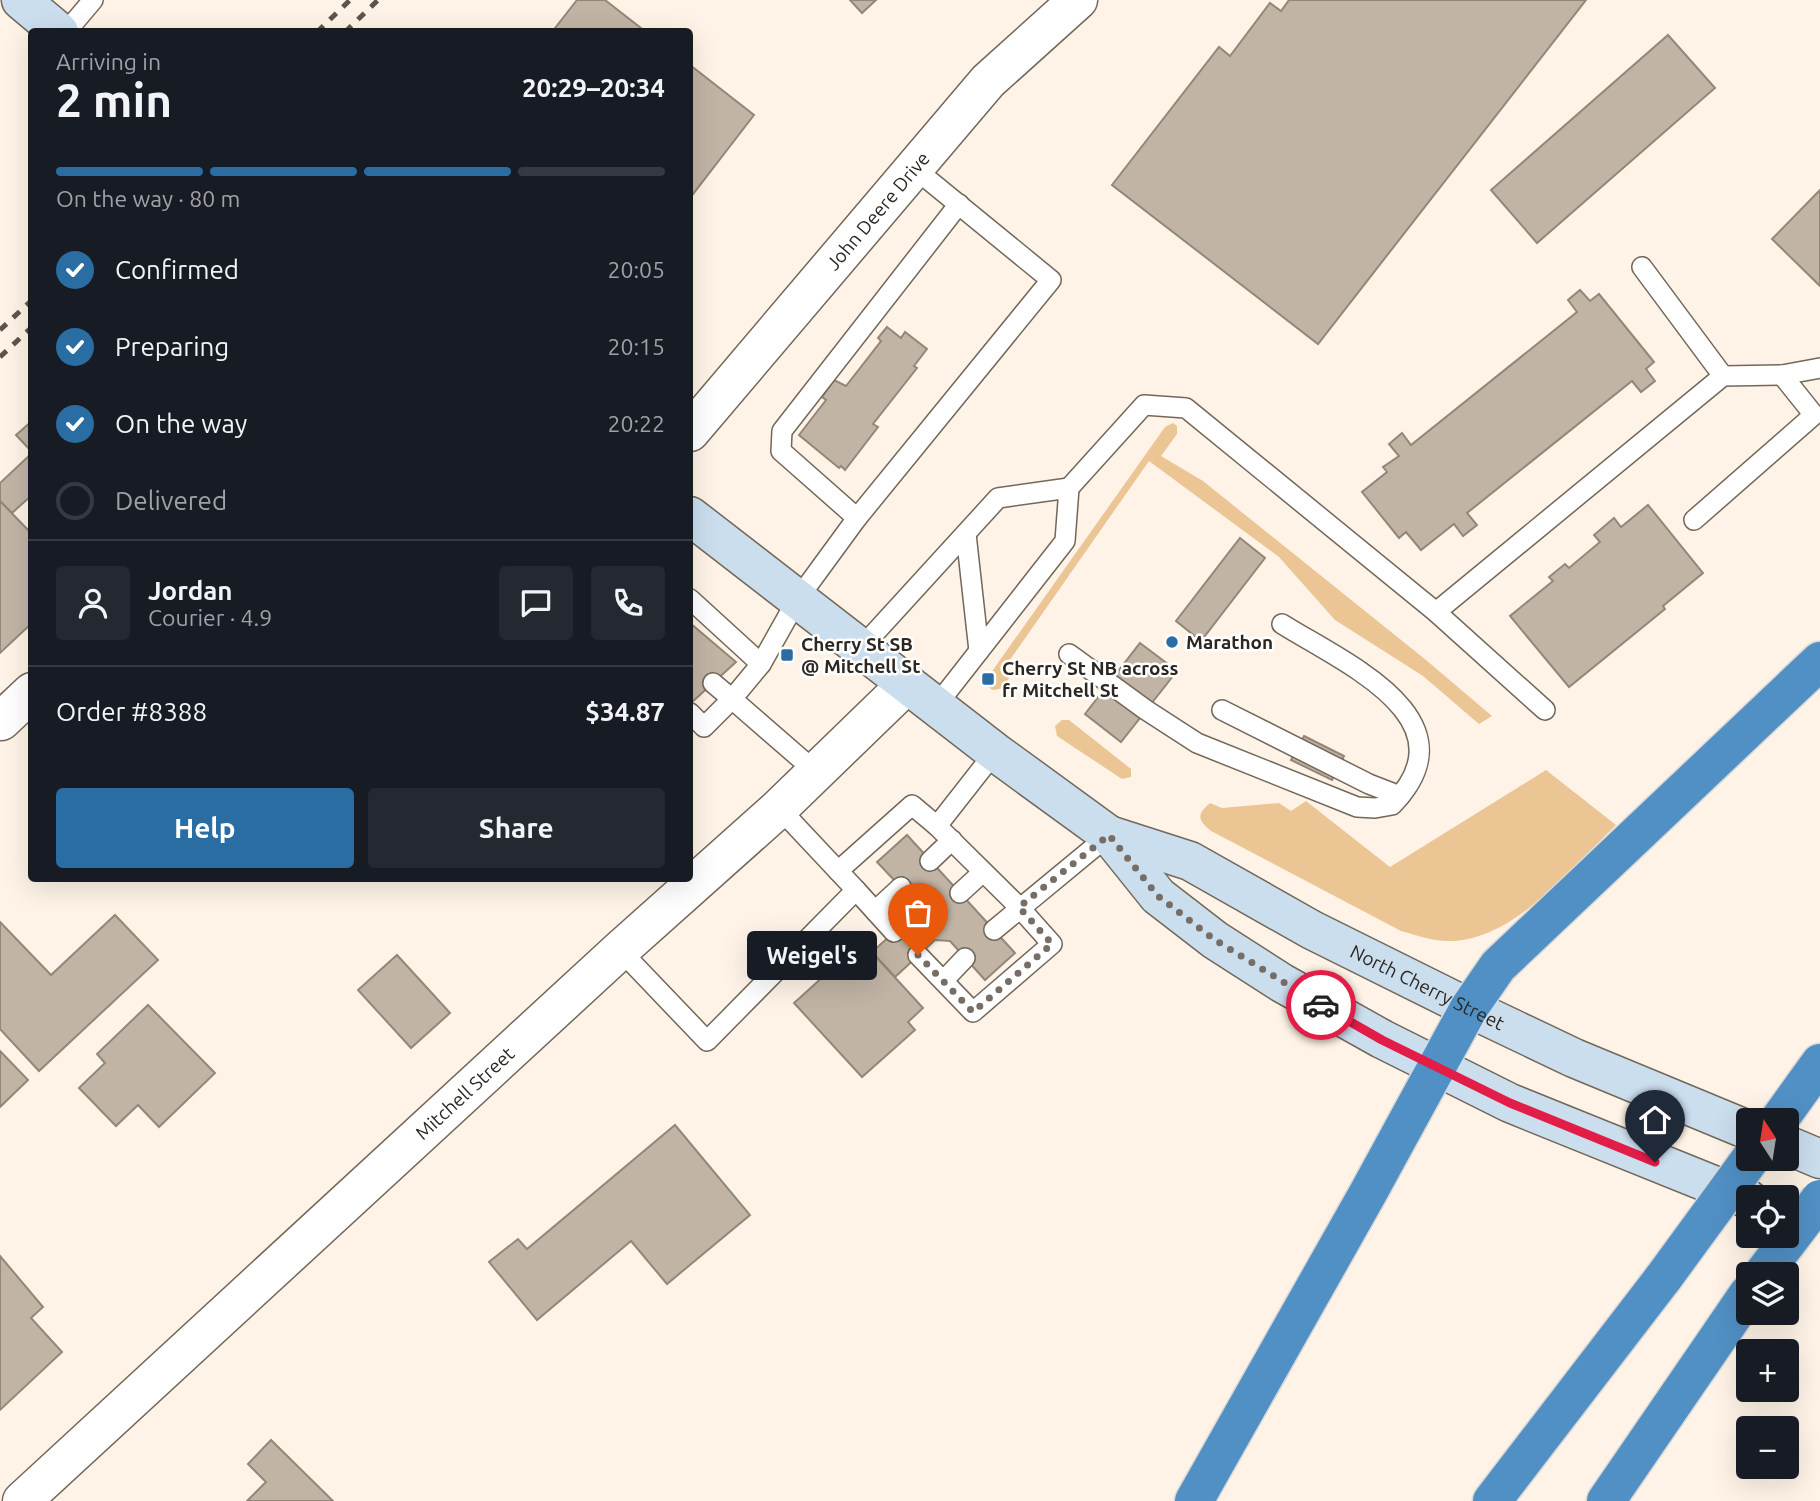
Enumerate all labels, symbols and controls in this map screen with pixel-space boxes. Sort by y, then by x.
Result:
text: Arriving in [56,49,161,74]
text: 20:29–20:34 [522,73,665,102]
text: 2 min [56,74,172,126]
street label: John Deere Drive [821,147,934,274]
text: On the way · 80 m [56,186,240,211]
icon: check [56,251,94,289]
text: Confirmed [115,255,239,284]
text: 20:05 [607,257,665,282]
icon: check [56,328,94,366]
text: Preparing [115,332,229,361]
text: 20:15 [607,334,665,359]
icon: check [56,405,94,443]
text: On the way [115,409,247,438]
text: 20:22 [607,411,665,436]
text: Delivered [115,486,227,515]
button: person [56,566,130,640]
button: chat [499,566,573,640]
button: phone [591,566,665,640]
text: Jordan [148,576,233,605]
text: Courier · 4.9 [148,605,272,630]
place label: Marathon [1186,631,1273,653]
place label: Cherry St SB @ Mitchell St [801,633,920,677]
marker: Marathon [1164,634,1180,650]
marker: Cherry St SB @ Mitchell St [779,647,795,663]
place label: Cherry St NB across fr Mitchell St [1002,657,1178,701]
marker: Cherry St NB across fr Mitchell St [980,671,996,687]
text: Order #8388 [56,697,207,726]
text: $34.87 [585,697,665,726]
button: Help [56,788,354,868]
button: Share [368,788,665,868]
pin [888,883,948,955]
icon: bag [899,894,937,932]
callout: Weigel's [746,930,876,979]
street label: North Cherry Street [1347,940,1509,1034]
text: Weigel's [767,943,857,968]
courier [1286,970,1356,1040]
icon: car [1302,986,1340,1024]
street label: Mitchell Street [411,1042,519,1144]
pin [1625,1090,1685,1162]
icon: home [1636,1101,1674,1139]
north arrow [1736,1108,1799,1171]
map controls [1736,1108,1799,1479]
button: locate [1736,1185,1799,1248]
button: layers [1736,1262,1799,1325]
button: + [1736,1339,1799,1402]
button: − [1736,1416,1799,1479]

